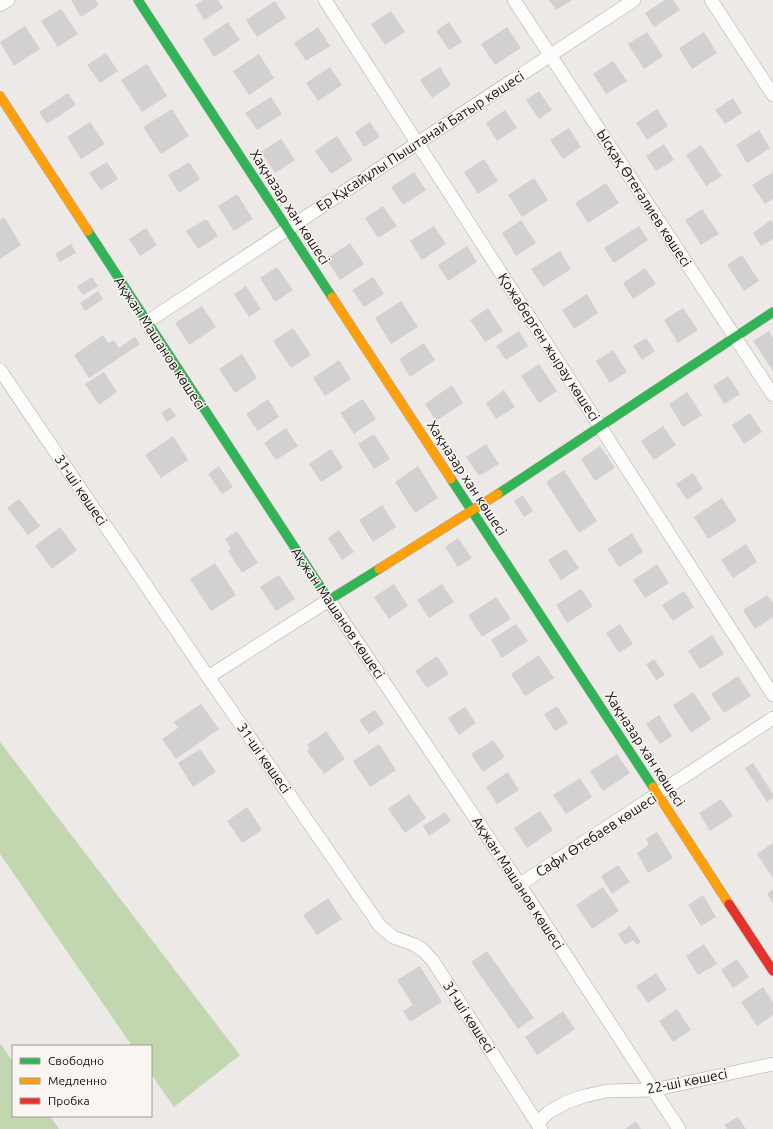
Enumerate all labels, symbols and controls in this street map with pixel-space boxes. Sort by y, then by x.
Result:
street label: Ер Құсайұлы Пыштанай Батыр көшесі [313,68,527,214]
street label: Ысқақ Өтеғалиев көшесі [594,126,694,270]
street label: Хақназар хан көшесі [247,147,333,267]
street label: Қожаберген жырау көшесі [495,270,603,424]
street label: Ақжан Машанов көшесі [111,274,209,412]
street label: Хақназар хан көшесі [424,418,510,538]
street label: 31-ші көшесі [51,452,111,528]
street label: Ақжан Машанов көшесі [288,544,388,682]
street label: Хақназар хан көшесі [602,689,688,809]
street label: 31-ші көшесі [234,720,294,796]
street label: Сафи Өтебаев көшесі [533,790,659,880]
street label: Ақжан Машанов көшесі [469,814,567,952]
street label: 31-ші көшесі [440,978,498,1056]
legend [12,1045,152,1117]
text: Свободно [48,1054,104,1067]
street label: 22-ші көшесі [645,1065,729,1097]
text: Медленно [48,1074,107,1087]
text: Пробка [48,1094,90,1107]

